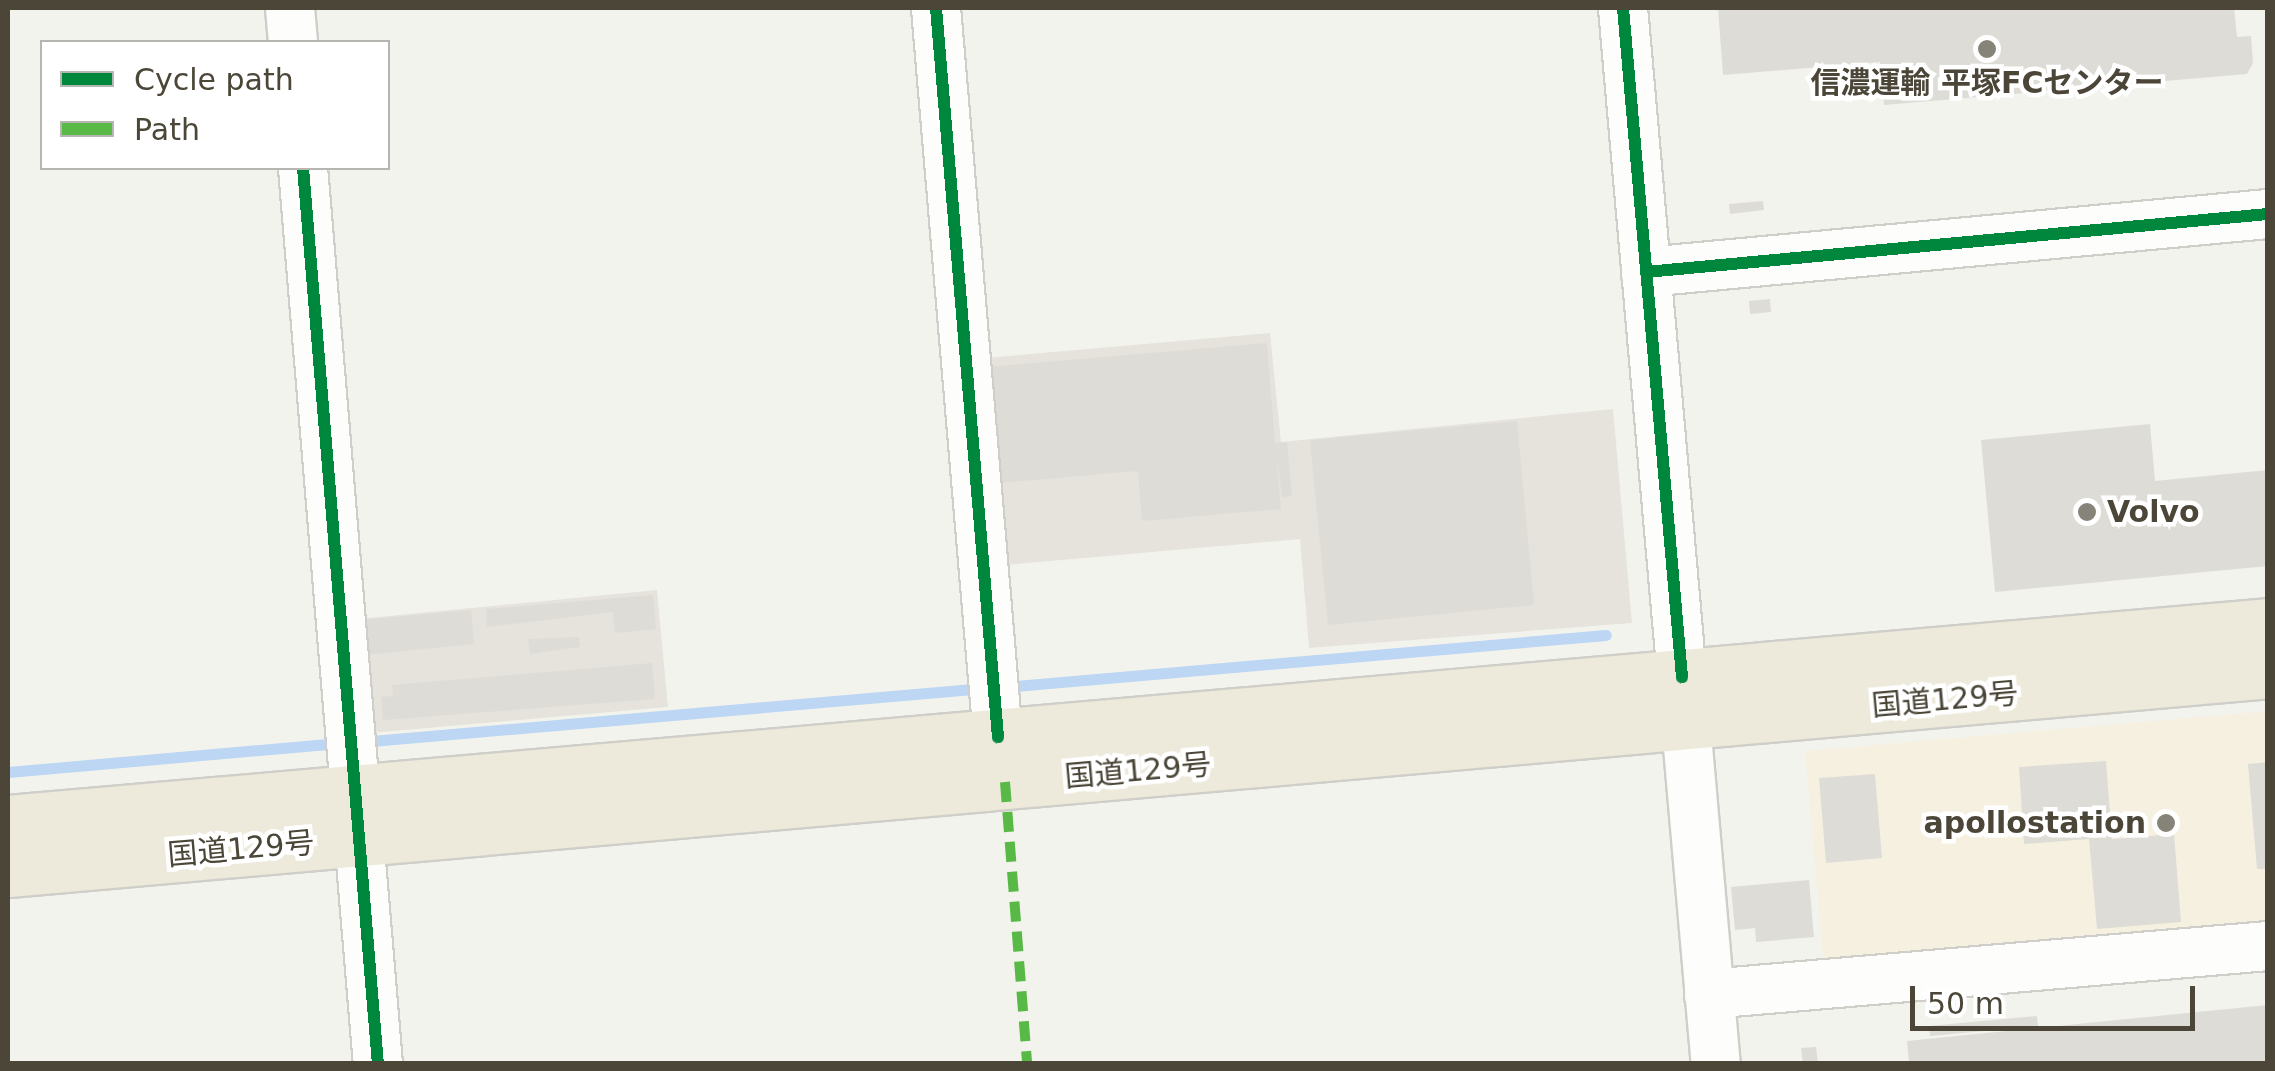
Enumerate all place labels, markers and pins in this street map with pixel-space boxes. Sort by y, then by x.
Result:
marker: 信濃運輸 平塚FCセンター [1976,38,1998,60]
place label: 信濃運輸 平塚FCセンター [1811,65,2163,101]
place label: Volvo [2107,494,2200,530]
marker: Volvo [2076,501,2098,523]
place label: apollostation [1923,805,2146,841]
marker: apollostation [2155,812,2177,834]

